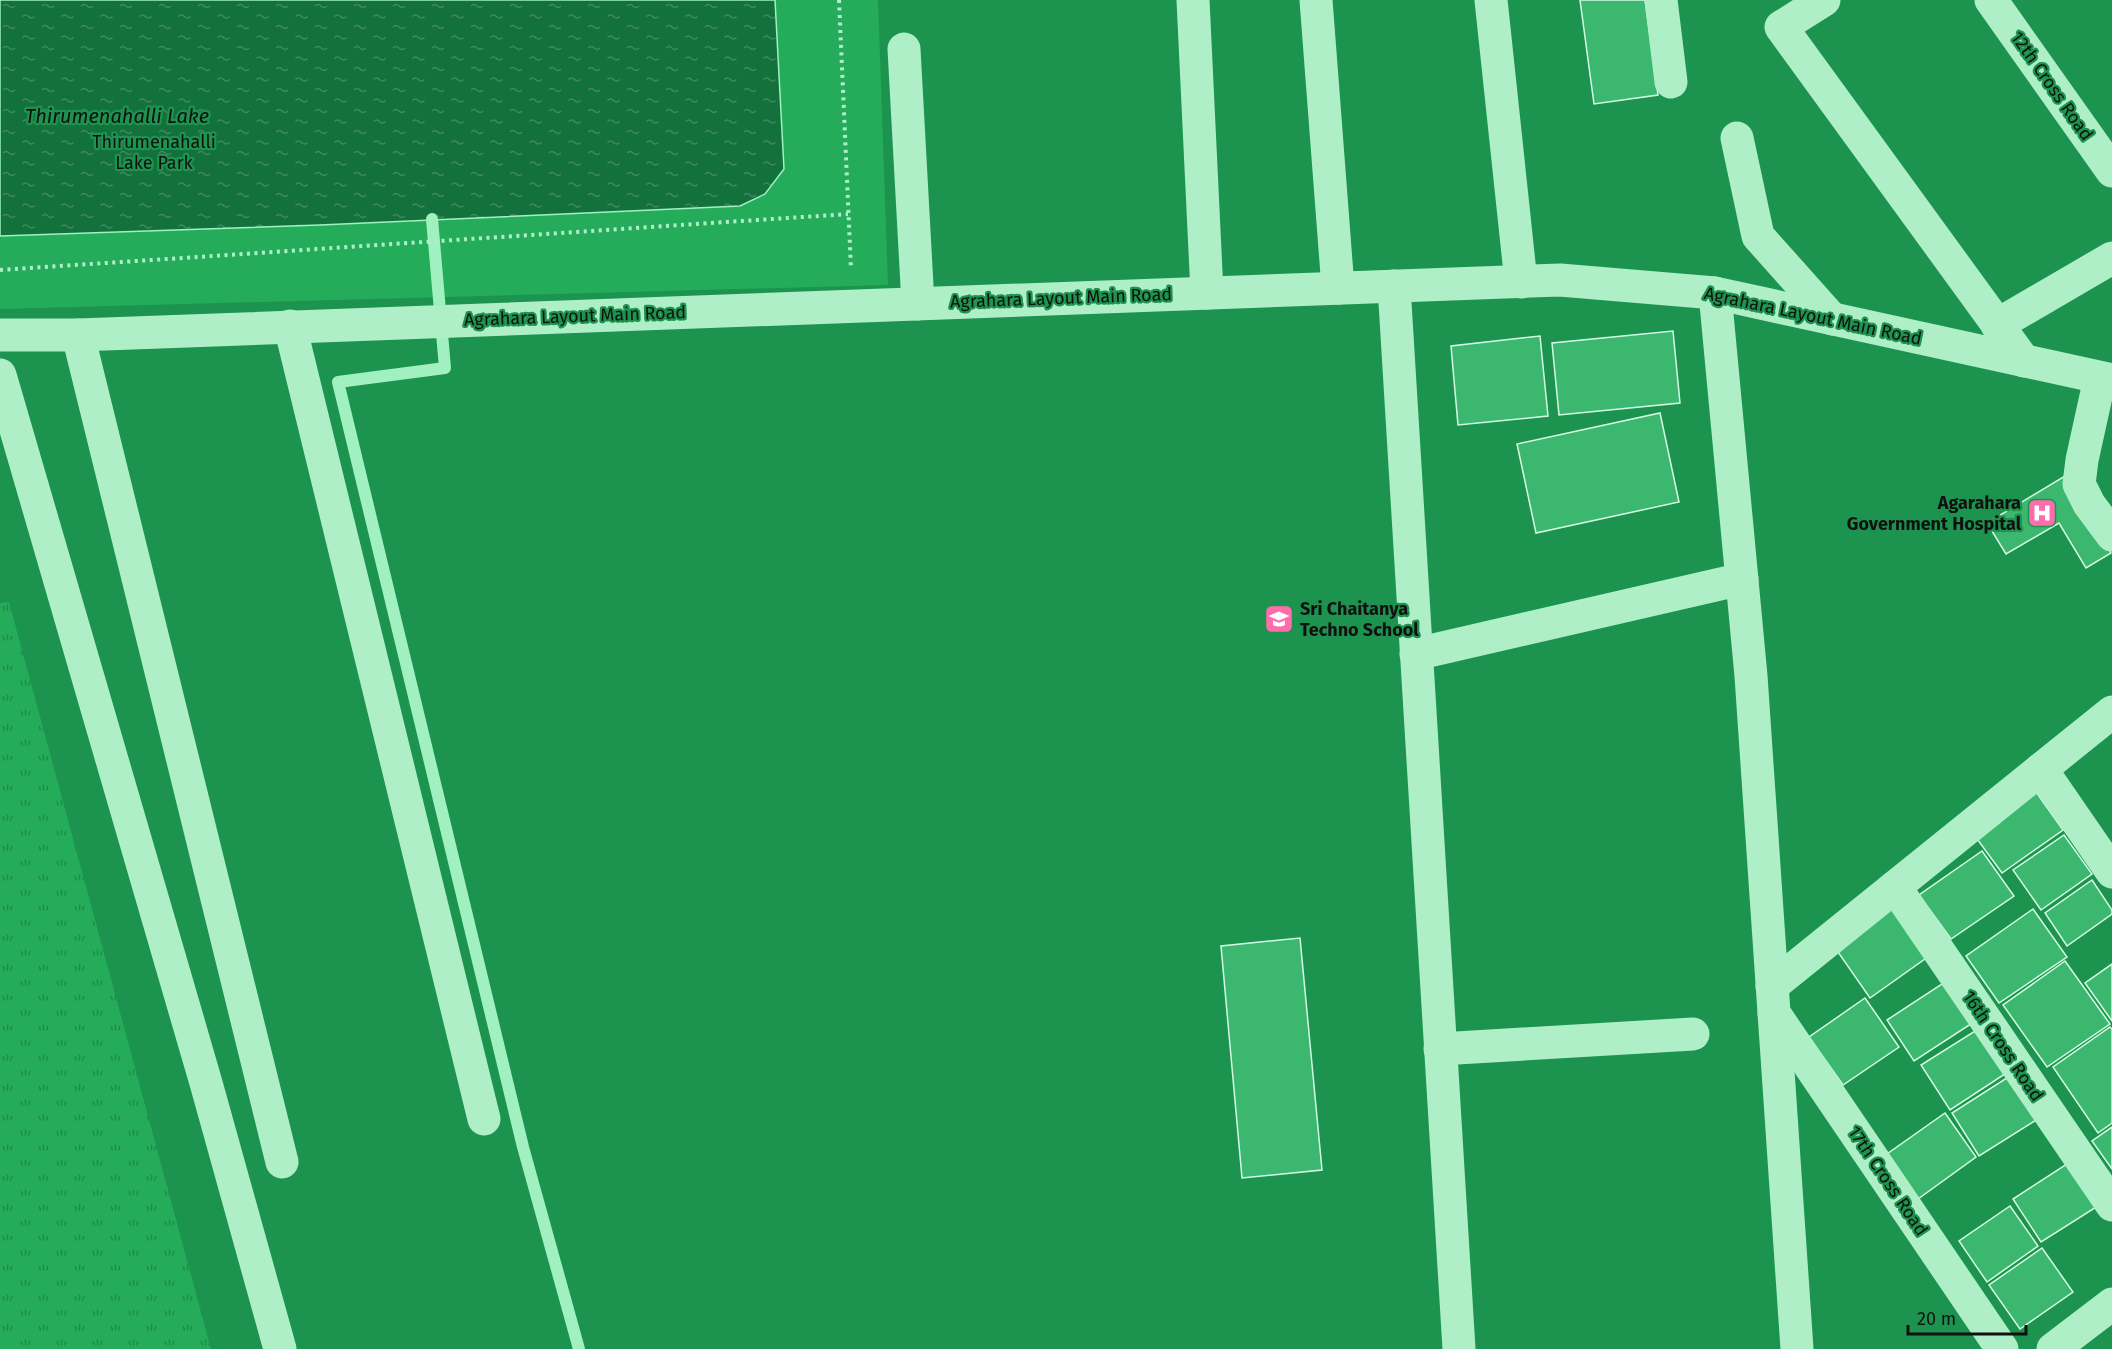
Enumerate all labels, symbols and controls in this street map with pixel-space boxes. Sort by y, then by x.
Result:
street label: 12th Cross Road [2006,27,2098,145]
water label: Thirumenahalli Lake [25,104,209,128]
park label: Thirumenahalli Lake Park [92,131,216,174]
street label: Agrahara Layout Main Road [1702,282,1924,350]
street label: Agrahara Layout Main Road [950,283,1172,313]
street label: Agrahara Layout Main Road [464,301,686,331]
place label: Agarahara Government Hospital [1847,492,2022,535]
hospital icon: Agarahara Government Hospital [2026,497,2058,529]
place label: Sri Chaitanya Techno School [1300,598,1419,641]
school or university icon: Sri Chaitanya Techno School [1263,603,1295,635]
street label: 16th Cross Road [1958,986,2048,1106]
street label: 17th Cross Road [1843,1122,1933,1240]
scale bar [1908,1298,2026,1336]
text: 20 m [1917,1308,1956,1330]

